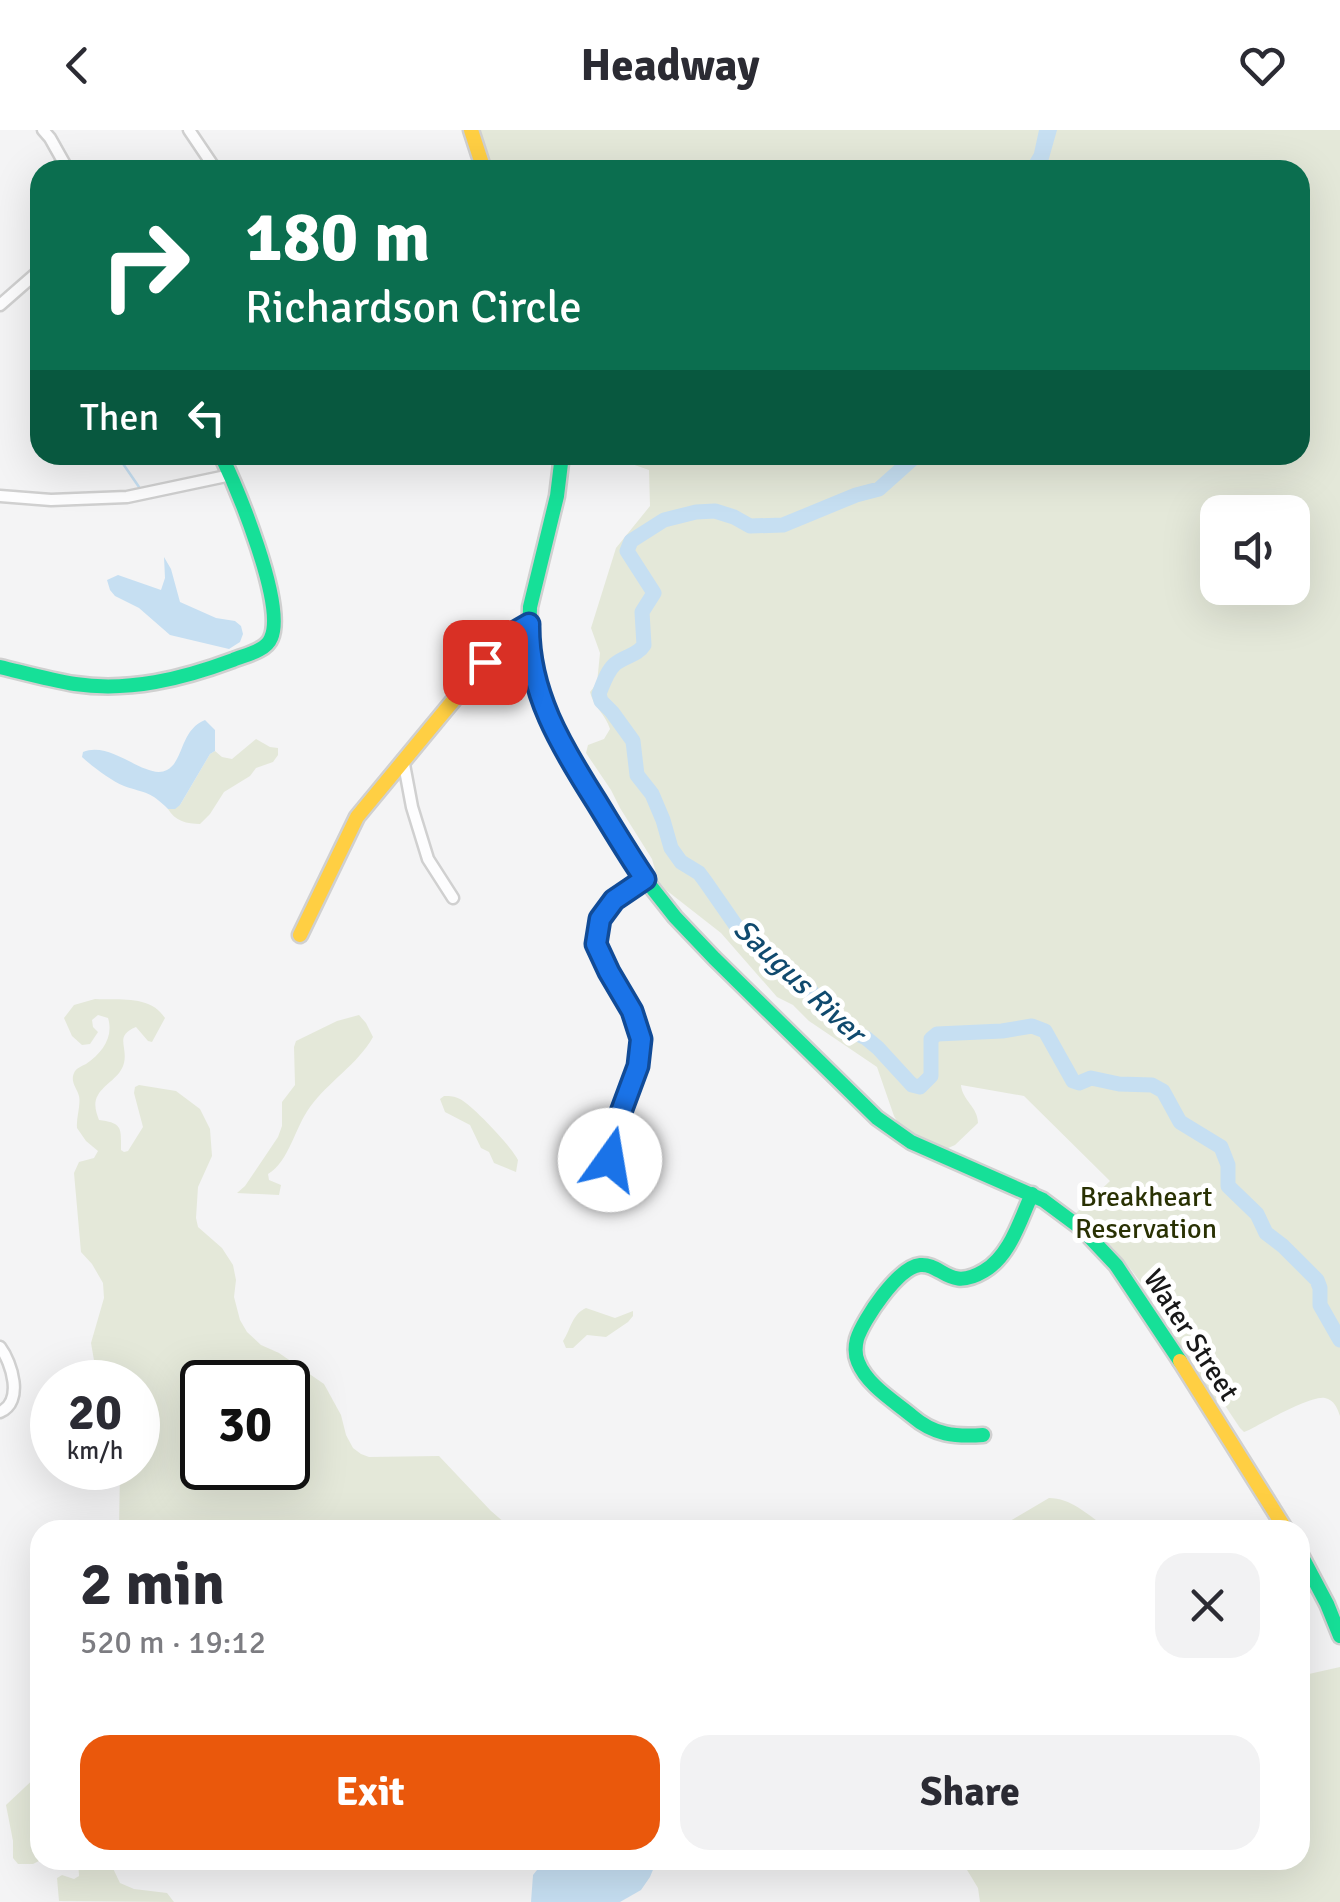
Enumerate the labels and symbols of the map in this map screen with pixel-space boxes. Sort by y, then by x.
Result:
pin [443,620,528,705]
water label: Saugus River [726,911,875,1054]
position arrow [558,1108,662,1212]
park label: Breakheart Reservation [1075,1180,1217,1246]
street label: Water Street [1136,1263,1246,1407]
speed limit sign: 30 [180,1360,310,1490]

